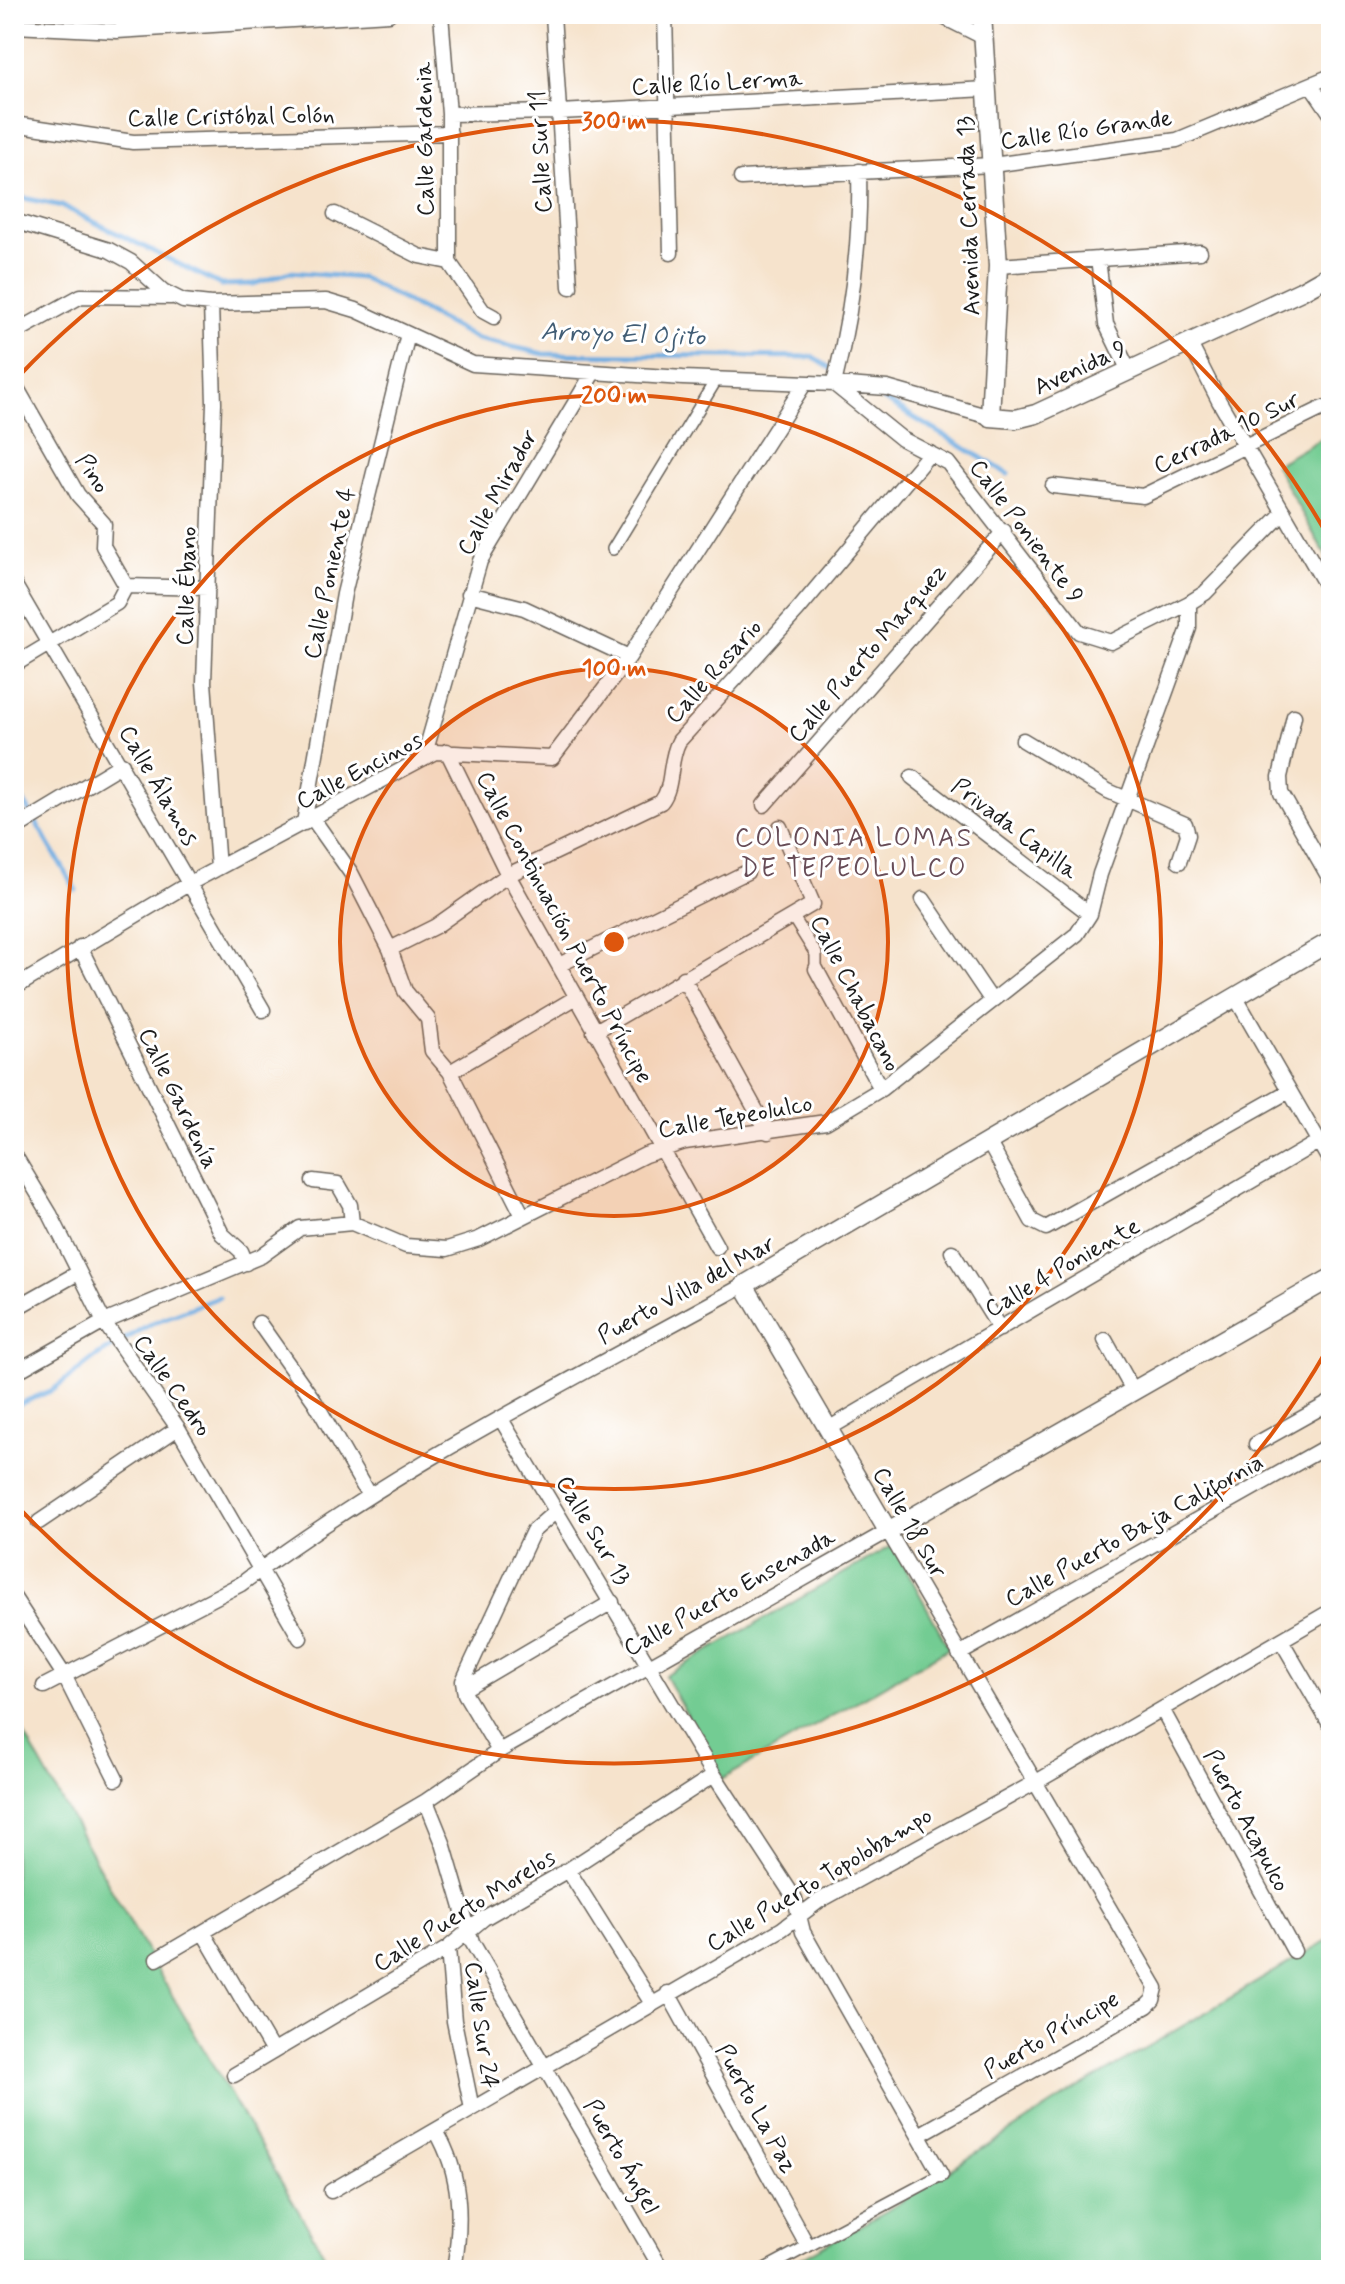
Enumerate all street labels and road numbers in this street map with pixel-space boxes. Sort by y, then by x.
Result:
street label: Calle Gardenia [409,61,442,216]
street label: Calle Río Lerma [631,64,804,103]
street label: Calle Sur 11 [523,90,560,214]
street label: Calle Cristóbal Colón [127,100,335,135]
street label: Calle Río Grande [998,103,1174,158]
street label: Avenida Cerrada 13 [951,116,988,316]
street label: Avenida 9 [1029,333,1132,403]
street label: Cerrada 10 Sur [1149,385,1305,482]
street label: Calle Mirador [451,424,546,561]
street label: Pino [67,448,116,500]
street label: Calle Poniente 9 [961,454,1090,610]
street label: Calle Poniente 4 [297,485,364,662]
street label: Calle Ébano [168,526,205,646]
street label: Calle Puerto Marquez [782,558,954,750]
street label: Calle Rosario [659,613,769,731]
street label: Calle Álamos [111,719,206,852]
street label: Calle Encinos [291,725,429,818]
street label: Calle Continuación Puerto Príncipe [468,766,659,1089]
street label: Privada Capilla [944,771,1084,887]
street label: Calle Chabacano [802,910,907,1077]
street label: Calle Gardenía [130,1023,225,1174]
street label: Calle Tepeolulco [656,1089,815,1146]
street label: Calle 4 Poniente [980,1211,1146,1325]
street label: Puerto Villa del Mar [592,1229,781,1352]
street label: Calle Cedro [125,1329,218,1443]
street label: Calle Puerto Baja California [1000,1447,1270,1617]
street label: Calle 18 Sur [864,1462,953,1584]
street label: Calle Sur 13 [548,1470,638,1591]
street label: Calle Puerto Ensenada [618,1522,842,1664]
street label: Puerto Acapulco [1195,1744,1296,1897]
street label: Calle Puerto Topolobampo [701,1801,938,1960]
street label: Calle Puerto Morelos [368,1842,562,1980]
street label: Calle Sur 24 [456,1960,505,2091]
street label: Puerto Príncipe [978,1984,1125,2087]
street label: Puerto La Paz [707,2039,804,2179]
street label: Puerto Ángel [573,2093,667,2221]

